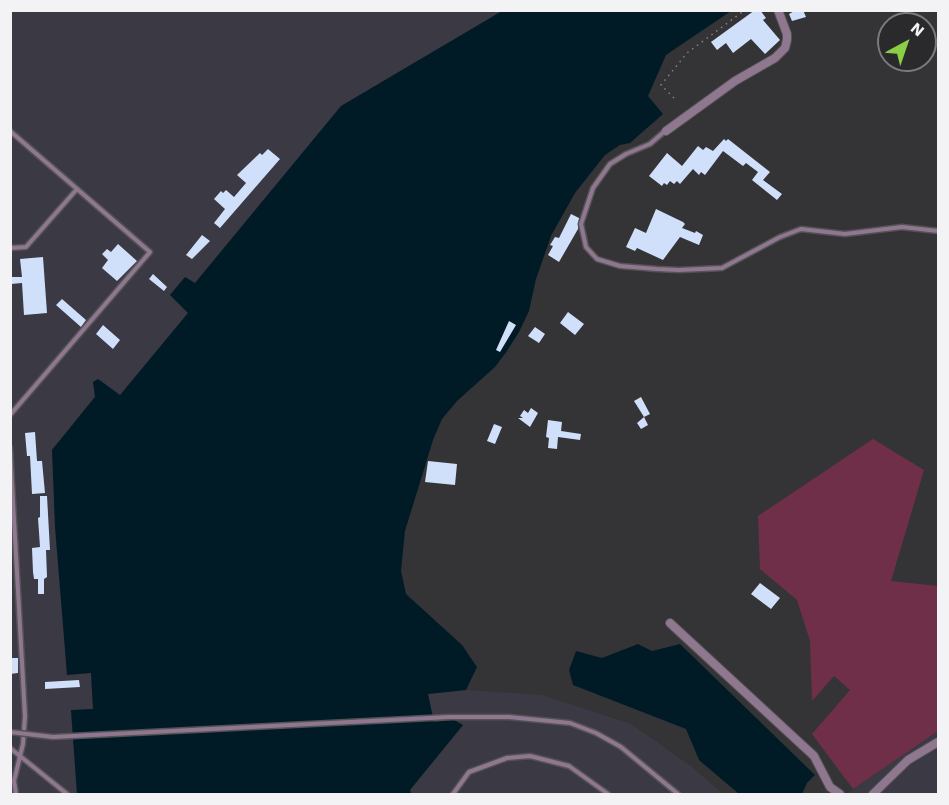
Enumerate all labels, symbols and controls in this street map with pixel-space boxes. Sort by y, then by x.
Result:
north arrow [877,12,937,72]
text: N [907,18,928,40]

